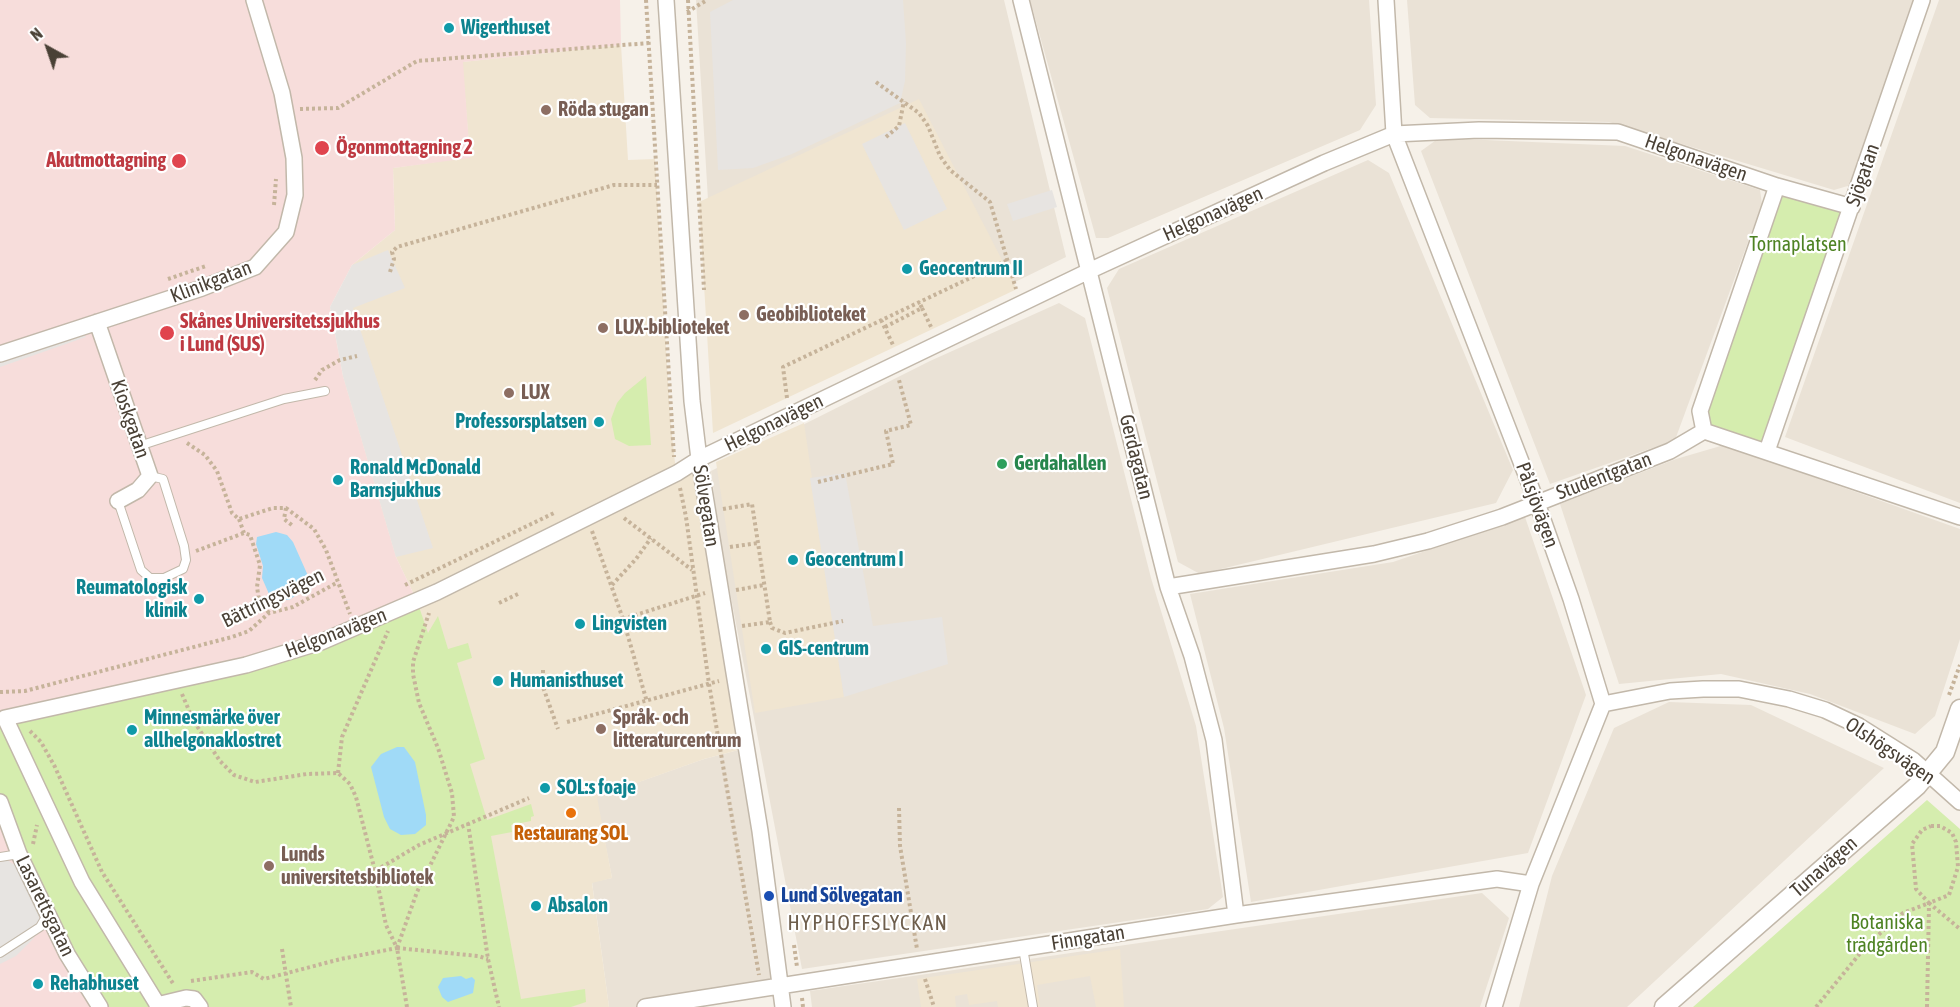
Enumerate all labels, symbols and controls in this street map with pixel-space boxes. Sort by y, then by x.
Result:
place label: Wigerthuset [461,16,550,40]
north arrow [18,18,78,78]
marker: Wigerthuset [442,21,456,35]
text: N [27,24,46,44]
place label: Röda stugan [558,98,649,122]
marker: Röda stugan [539,103,553,117]
street label: Helgonavägen [1642,129,1750,187]
place label: Ögonmottagning 2 [336,136,473,160]
marker: Ögonmottagning 2 [313,139,331,157]
street label: Sjögatan [1841,141,1885,209]
place label: Akutmottagning [46,149,166,173]
marker: Akutmottagning [170,152,188,170]
street label: Helgonavägen [1159,181,1267,247]
park label: Tornaplatsen [1749,233,1847,257]
street label: Klinikgatan [167,256,255,308]
place label: Geocentrum II [919,257,1023,281]
marker: Geocentrum II [900,262,914,276]
place label: Geobiblioteket [756,303,866,327]
marker: Geobiblioteket [737,308,751,322]
place label: Skånes Universitetssjukhus i Lund (SUS) [180,310,380,357]
place label: LUX-biblioteket [615,316,729,340]
marker: LUX-biblioteket [596,321,610,335]
marker: Skånes Universitetssjukhus i Lund (SUS) [158,324,176,342]
street label: Kioskgatan [105,376,155,462]
place label: LUX [521,381,550,405]
marker: LUX [502,386,516,400]
street label: Helgonavägen [721,389,827,457]
place label: Professorsplatsen [455,410,587,434]
street label: Gerdagatan [1114,412,1158,502]
marker: Professorsplatsen [592,415,606,429]
street label: Studentgatan [1553,447,1655,505]
place label: Gerdahallen [1014,452,1107,476]
place label: Ronald McDonald Barnsjukhus [350,456,481,503]
marker: Gerdahallen [995,457,1009,471]
street label: Pålsjövägen [1510,459,1564,551]
street label: Sölvegatan [688,463,724,549]
marker: Ronald McDonald Barnsjukhus [331,473,345,487]
place label: Geocentrum I [805,548,904,572]
marker: Geocentrum I [786,553,800,567]
street label: Bättringsvägen [218,563,328,633]
place label: Reumatologisk klinik [76,576,187,623]
marker: Reumatologisk klinik [192,592,206,606]
street label: Helgonavägen [282,603,390,663]
place label: Lingvisten [592,612,667,636]
marker: Lingvisten [573,617,587,631]
place label: GIS-centrum [778,637,869,661]
marker: GIS-centrum [759,642,773,656]
place label: Humanisthuset [510,669,623,693]
marker: Humanisthuset [491,674,505,688]
place label: Minnesmärke över allhelgonaklostret [144,706,281,753]
place label: Språk- och litteraturcentrum [613,706,741,753]
street label: Olshögsvägen [1841,712,1939,790]
marker: Språk- och litteraturcentrum [594,722,608,736]
marker: Minnesmärke över allhelgonaklostret [125,723,139,737]
place label: SOL:s foaje [557,776,636,800]
marker: SOL:s foaje [538,781,552,795]
marker: Restaurang SOL [564,806,578,820]
place label: Restaurang SOL [514,822,628,846]
street label: Tunavägen [1786,831,1862,903]
place label: Lunds universitetsbibliotek [281,843,433,890]
street label: Lasarettsgatan [10,852,80,960]
marker: Lunds universitetsbibliotek [262,859,276,873]
place label: Lund Sölvegatan [781,884,903,908]
marker: Lund Sölvegatan [762,889,776,903]
place label: Absalon [548,894,608,918]
marker: Absalon [529,899,543,913]
district label: HYPHOFFSLYCKAN [788,910,948,936]
park label: Botaniska trädgården [1846,911,1928,958]
street label: Finngatan [1049,920,1127,956]
place label: Rehabhuset [50,972,139,996]
marker: Rehabhuset [31,977,45,991]

